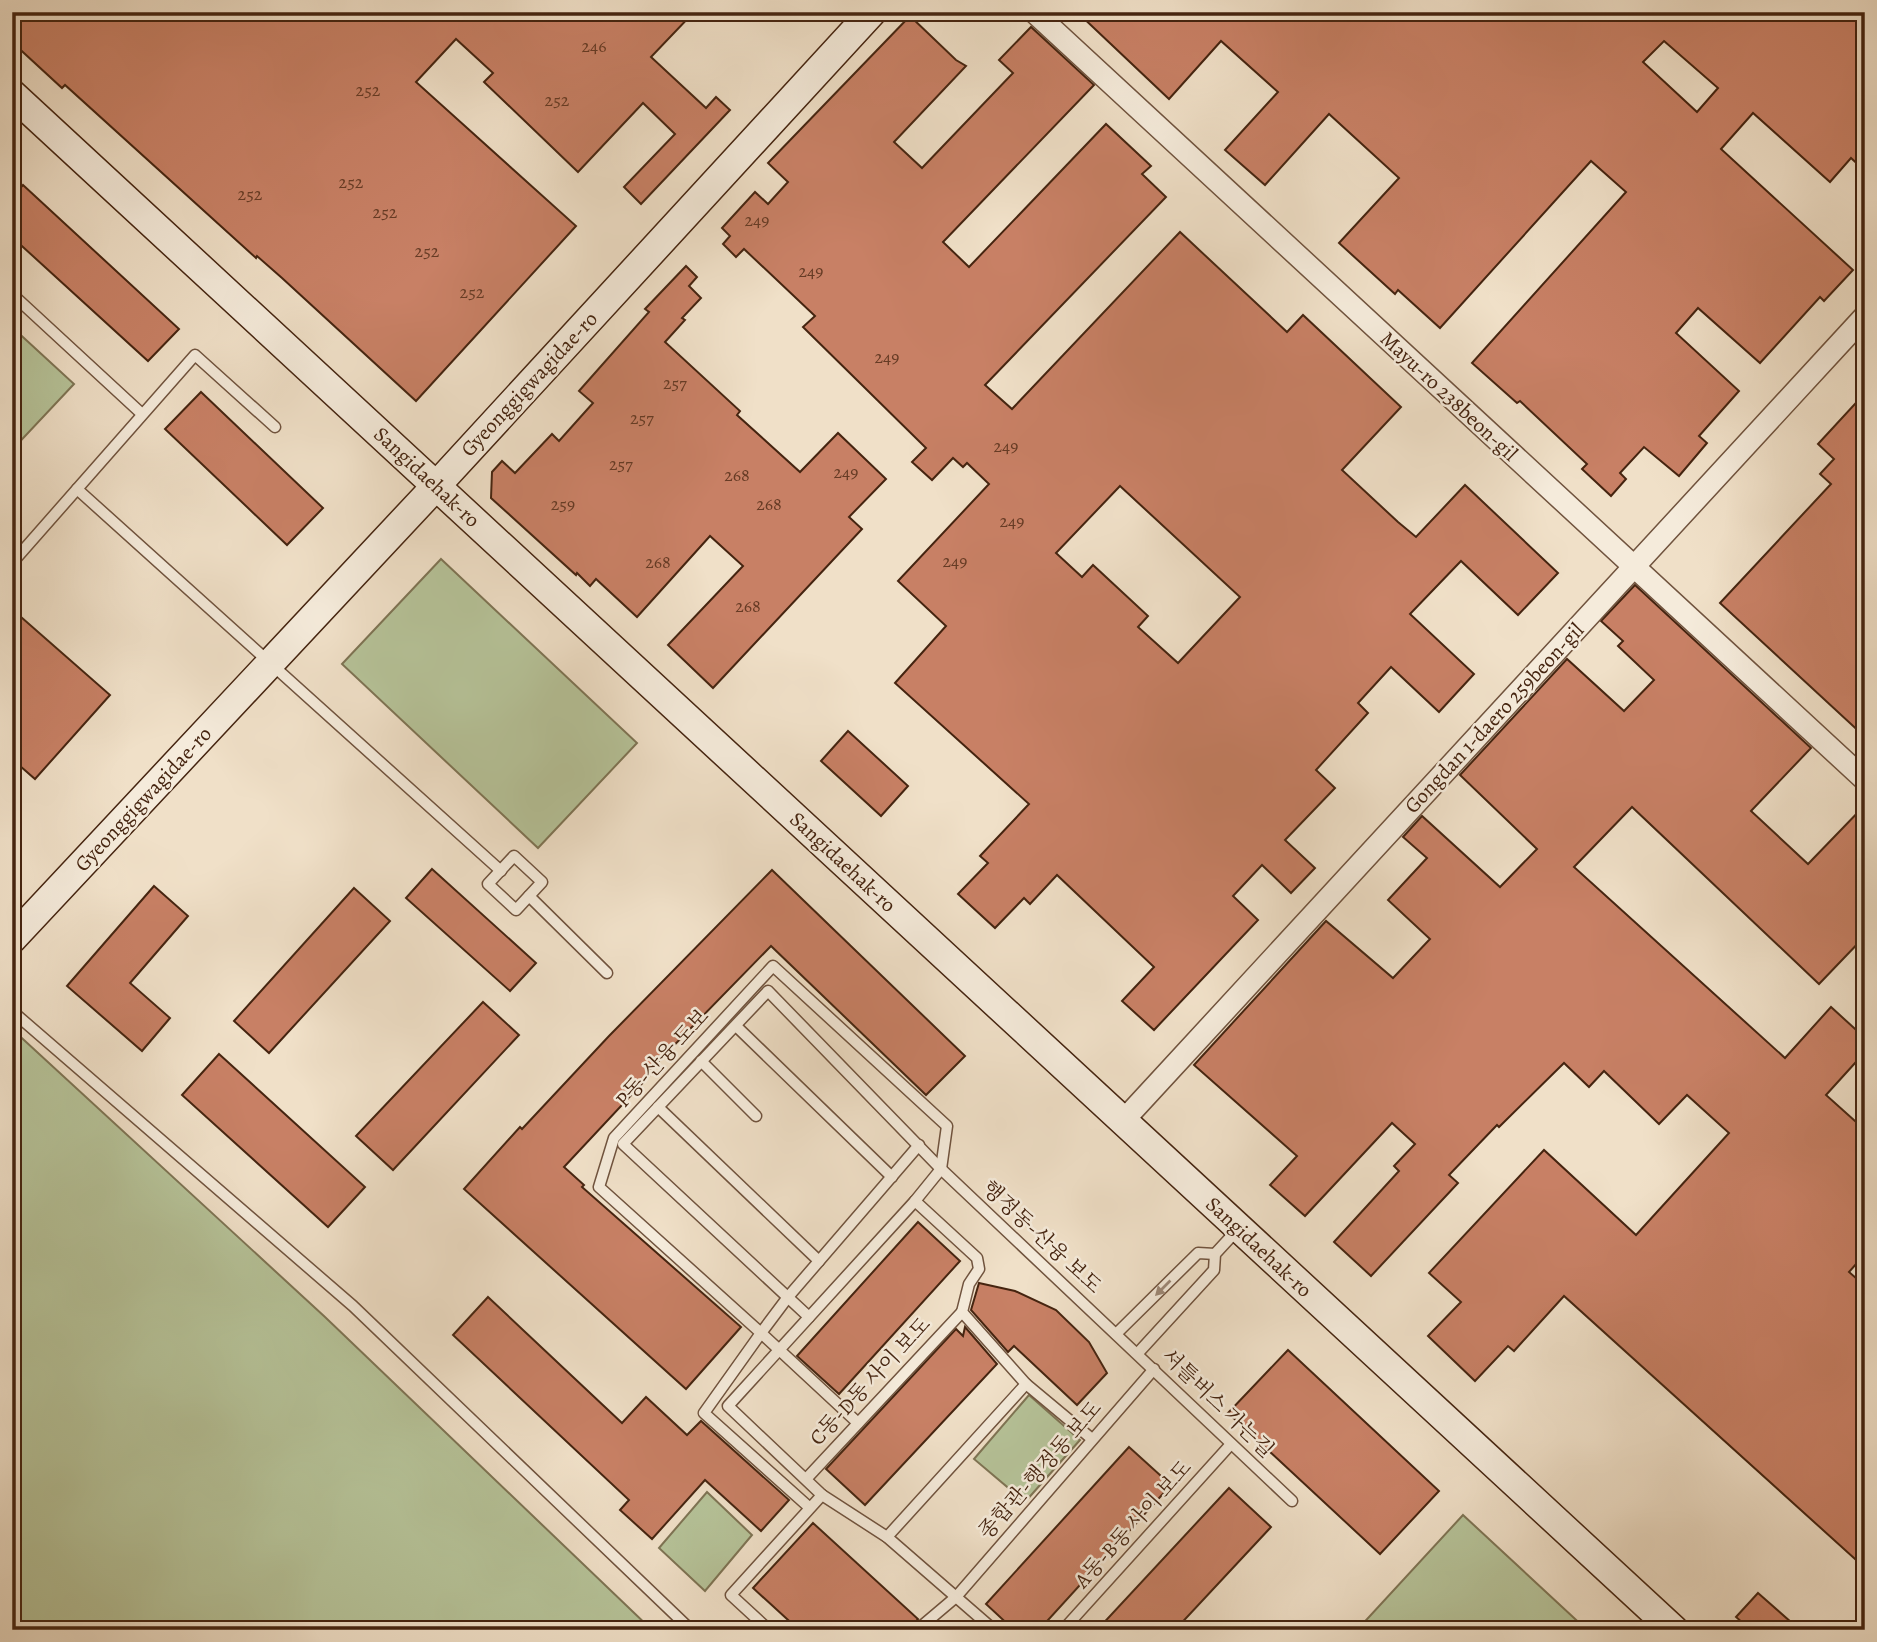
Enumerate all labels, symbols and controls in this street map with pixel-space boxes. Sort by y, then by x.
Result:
house number: 246 [581,34,607,58]
house number: 252 [356,78,381,102]
house number: 252 [545,88,570,112]
house number: 252 [339,170,364,194]
house number: 252 [238,182,263,206]
house number: 252 [373,200,398,224]
house number: 249 [745,208,769,232]
house number: 252 [415,239,440,263]
house number: 249 [799,259,823,283]
house number: 252 [460,280,485,304]
street label: Gyeonggigwagidae-ro [454,305,604,463]
street label: Mayu-ro 238beon-gil [1374,325,1524,467]
house number: 249 [875,345,899,369]
house number: 257 [663,371,687,395]
house number: 257 [630,406,654,430]
street label: Sangidaehak-ro [368,420,486,534]
house number: 249 [994,434,1018,458]
house number: 257 [609,452,633,476]
house number: 249 [834,460,858,484]
house number: 268 [724,463,750,487]
house number: 259 [551,492,575,516]
house number: 268 [756,492,782,516]
house number: 249 [1000,509,1024,533]
house number: 249 [943,549,967,573]
house number: 268 [645,550,671,574]
house number: 268 [735,594,761,618]
street label: Gongdan 1-daero 259beon-gil [1398,617,1590,819]
street label: Gyeonggigwagidae-ro [68,720,218,878]
street label: Sangidaehak-ro [784,805,902,919]
street label: P동-산융 도보 [609,1003,715,1113]
street label: 행정동-산융 보도 [976,1174,1108,1300]
street label: Sangidaehak-ro [1200,1190,1318,1304]
one-way arrow [1155,1280,1171,1296]
street label: C동-D동 사이 보도 [803,1311,937,1451]
street label: 셔틀버스 가는길 [1156,1342,1280,1464]
street label: 종합관-행정동 보도 [972,1395,1108,1545]
street label: A동-B동 사이 보도 [1067,1454,1198,1595]

